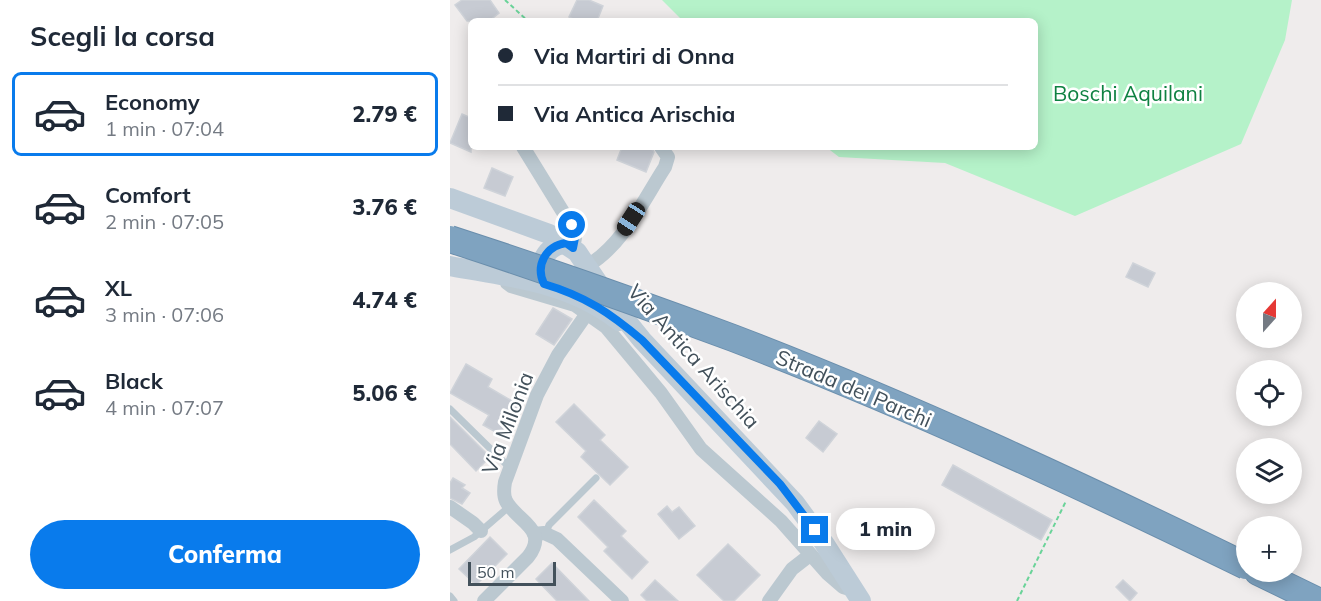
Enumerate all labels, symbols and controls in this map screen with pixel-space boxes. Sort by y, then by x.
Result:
text: Scegli la corsa [30,19,215,53]
text: Via Martiri di Onna [534,42,735,70]
park label: Boschi Aquilani [1053,80,1203,106]
icon: car [33,87,87,141]
text: Economy [105,88,200,116]
text: 2.79 € [352,100,417,128]
text: Via Antica Arischia [534,100,735,128]
text: 1 min · 07:04 [105,116,224,141]
icon: car [33,180,87,234]
text: Comfort [105,181,191,209]
text: 3.76 € [352,193,417,221]
car [614,199,648,239]
text: 2 min · 07:05 [105,209,224,234]
route start [558,211,585,238]
icon: car [33,273,87,327]
text: XL [105,274,132,302]
street label: Via Antica Arischia [622,279,766,433]
north arrow [1236,282,1302,348]
map controls [1236,282,1302,582]
text: 4.74 € [352,286,417,314]
text: 3 min · 07:06 [105,302,224,327]
street label: Strada dei Parchi [772,343,936,433]
button: locate [1236,360,1302,426]
icon: car [33,366,87,420]
text: Black [105,367,163,395]
street label: Via Milonia [476,368,538,478]
text: 5.06 € [352,379,417,407]
text: 4 min · 07:07 [105,395,224,420]
button: layers [1236,438,1302,504]
callout: 1 min [836,509,935,551]
route end [801,516,828,543]
text: 1 min [859,516,912,541]
button: + [1236,516,1302,582]
button: Conferma [30,520,420,589]
scale bar [468,559,556,586]
text: 50 m [477,562,514,582]

